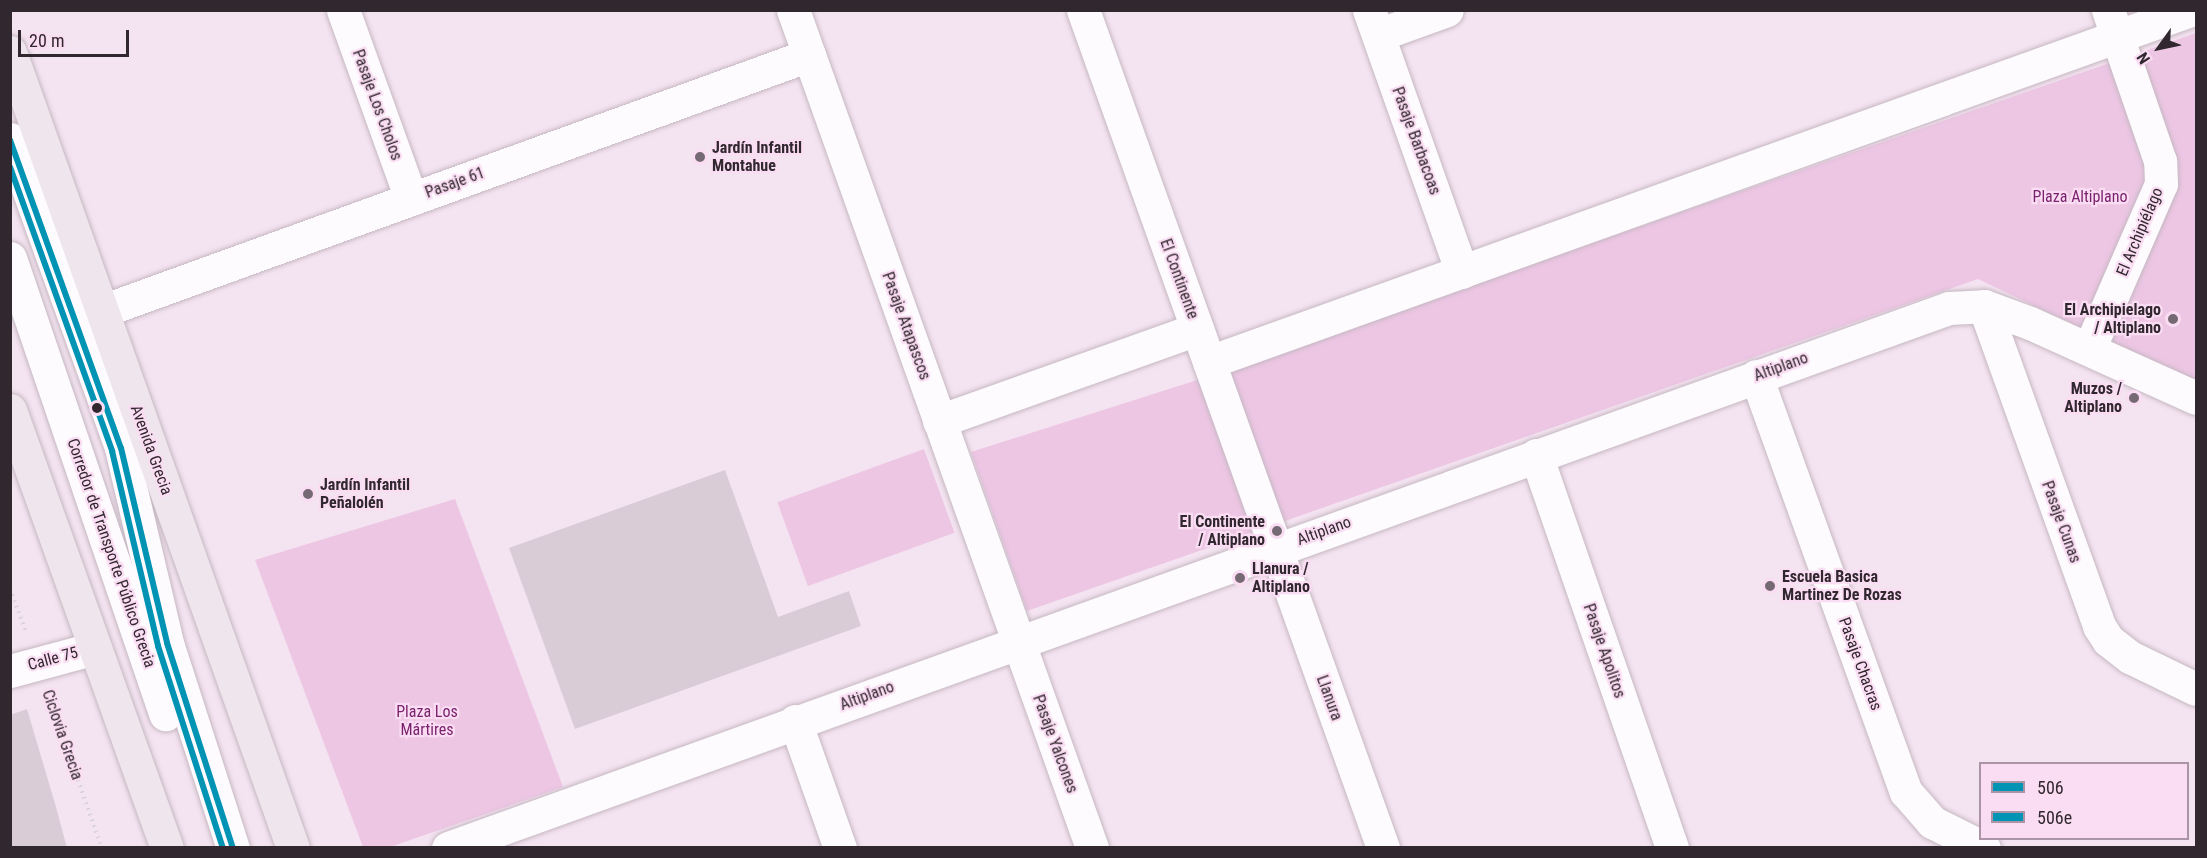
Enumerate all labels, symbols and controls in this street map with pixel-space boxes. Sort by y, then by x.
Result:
scale bar [21,18,132,56]
north arrow [2129,18,2189,78]
text: 20 m [29,30,64,51]
street label: Pasaje Los Cholos [348,47,406,163]
text: N [2133,49,2154,67]
street label: Pasaje Barbacoas [1388,84,1444,198]
place label: Jardín Infantil Montahue [712,138,802,176]
marker: Jardín Infantil Montahue [693,150,707,164]
street label: Pasaje 61 [423,163,487,203]
street label: El Archipiélago [2113,185,2167,279]
park label: Plaza Altiplano [2033,187,2127,207]
street label: El Continente [1156,236,1202,322]
street label: Pasaje Atapascos [878,270,934,382]
place label: El Archipielago / Altiplano [2064,300,2161,338]
marker: El Archipielago / Altiplano [2166,312,2180,326]
street label: Altiplano [1751,348,1811,386]
place label: Muzos / Altiplano [2064,379,2122,417]
marker: Muzos / Altiplano [2127,391,2141,405]
unlabelled marker [91,402,103,414]
street label: Avenida Grecia [126,402,176,498]
street label: Corredor de Transporte Público Grecia [63,436,159,670]
place label: Jardín Infantil Peñalolén [320,475,410,513]
street label: Pasaje Cunas [2037,478,2085,566]
marker: Jardín Infantil Peñalolén [301,487,315,501]
place label: El Continente / Altiplano [1180,512,1265,550]
street label: Altiplano [1294,512,1354,550]
marker: El Continente / Altiplano [1270,524,1284,538]
place label: Llanura / Altiplano [1252,559,1310,597]
place label: Escuela Basica Martinez De Rozas [1782,567,1902,605]
marker: Llanura / Altiplano [1233,571,1247,585]
marker: Escuela Basica Martinez De Rozas [1763,579,1777,593]
street label: Pasaje Apolitos [1579,601,1629,701]
street label: Pasaje Chacras [1834,615,1886,713]
street label: Calle 75 [26,643,80,675]
street label: Llanura [1312,673,1346,723]
street label: Altiplano [837,677,897,715]
street label: Ciclovia Grecia [38,687,86,783]
street label: Pasaje Yalcones [1028,692,1082,796]
park label: Plaza Los Mártires [396,702,458,740]
legend [1979,762,2189,840]
text: 506 [2037,777,2064,798]
text: 506e [2037,807,2072,828]

